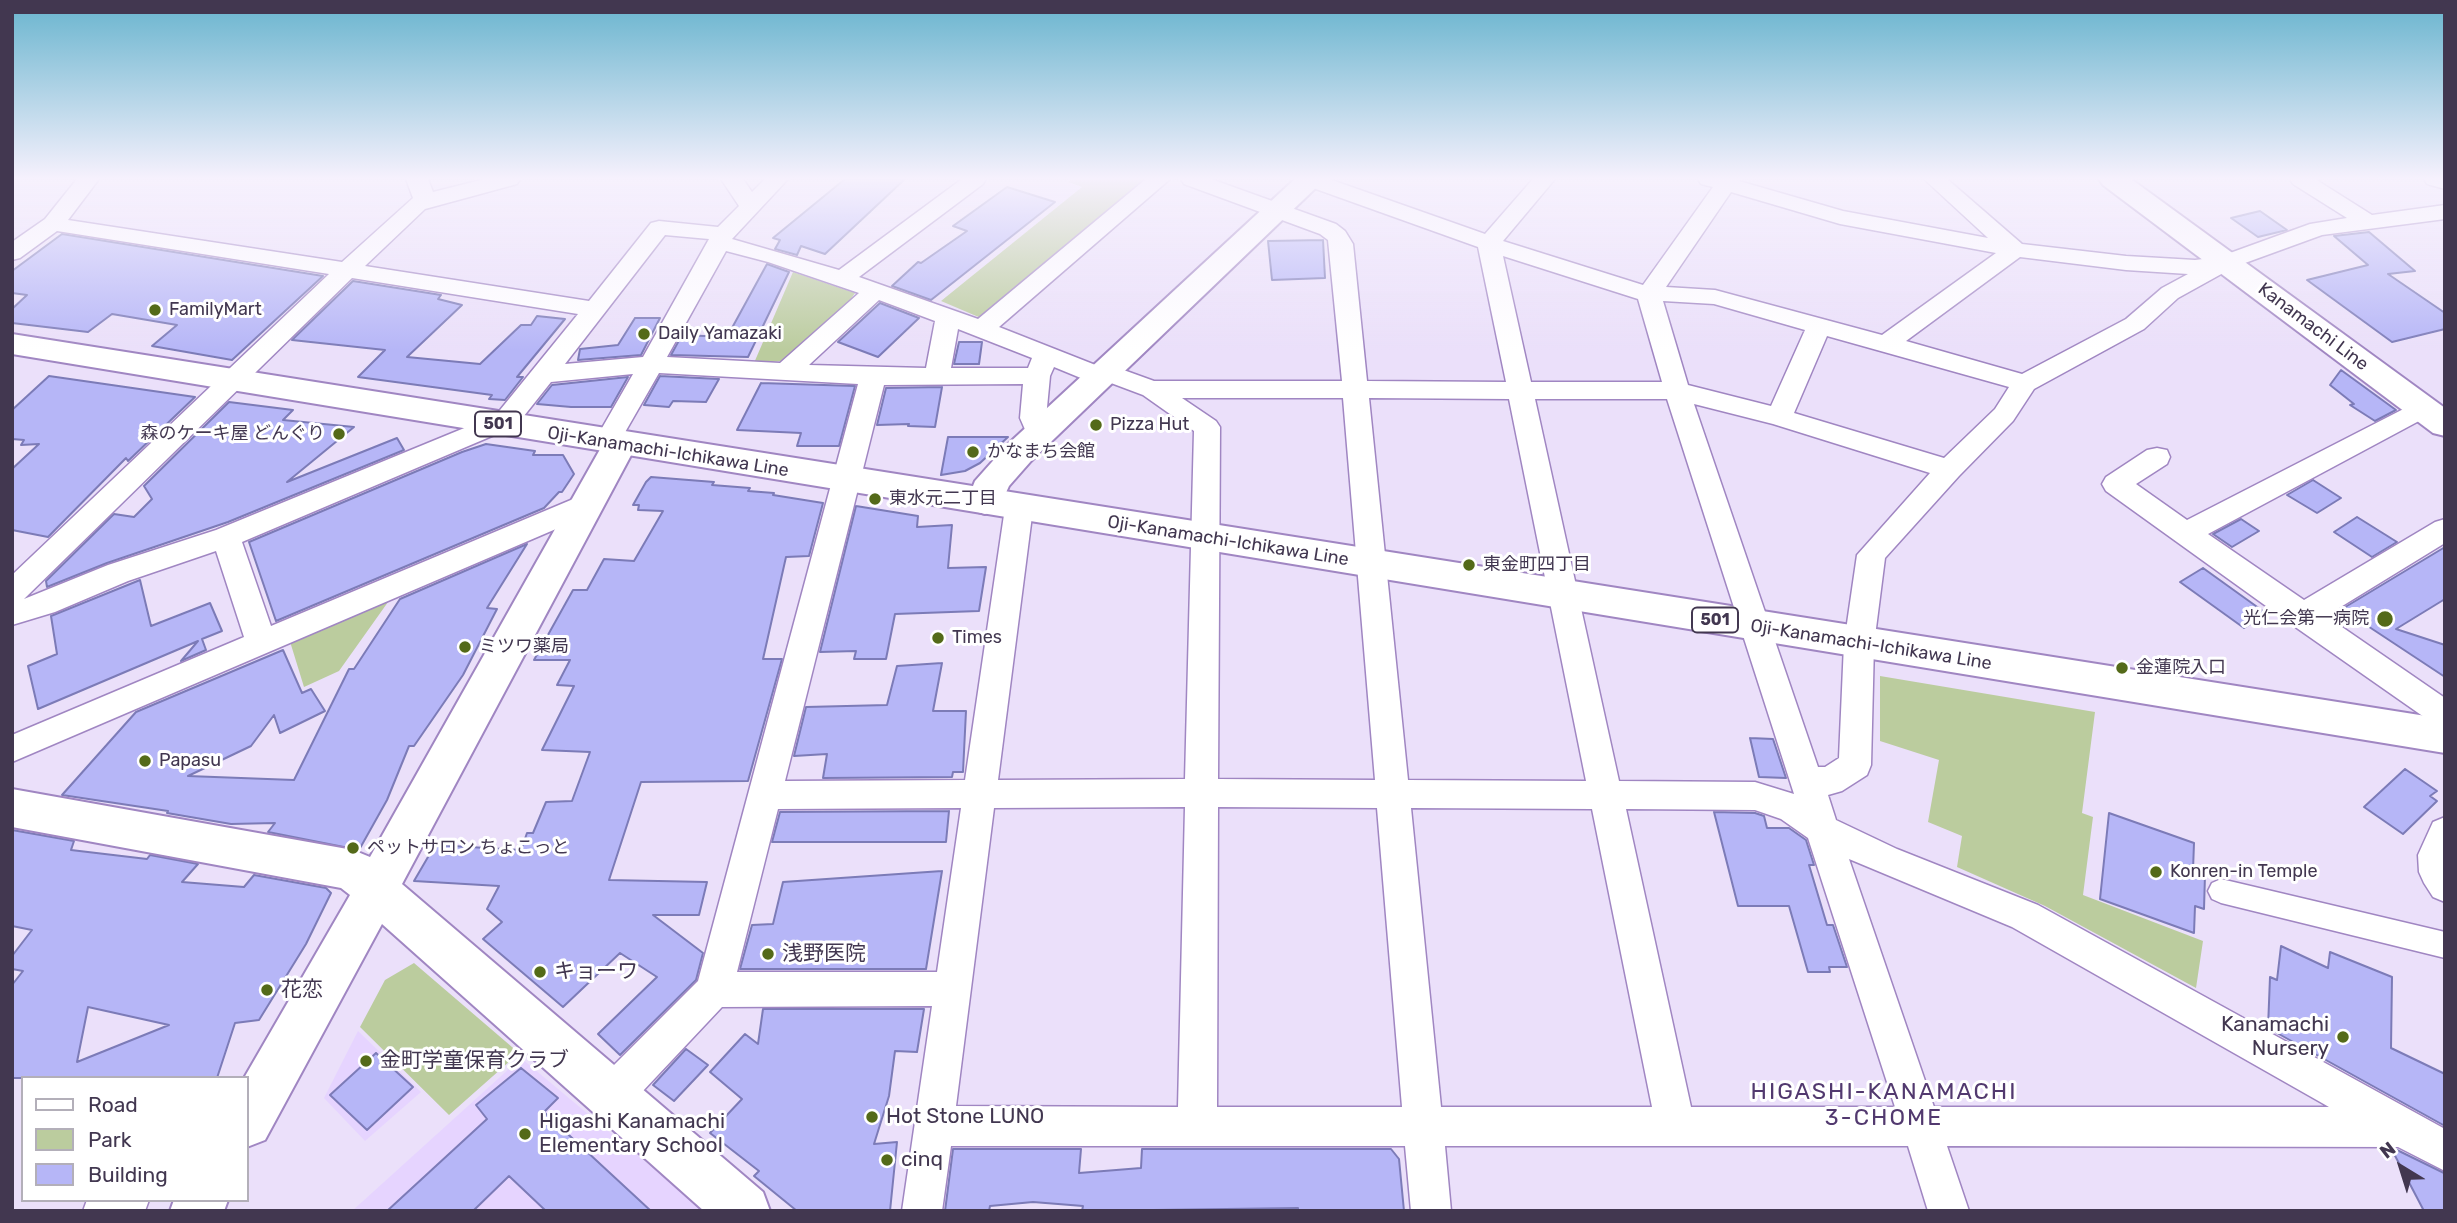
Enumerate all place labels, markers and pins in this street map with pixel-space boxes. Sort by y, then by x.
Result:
place label: FamilyMart [169,299,262,321]
marker: FamilyMart [147,302,163,318]
place label: Daily Yamazaki [658,323,782,345]
marker: Daily Yamazaki [636,326,652,342]
place label: Pizza Hut [1110,414,1189,436]
marker: Pizza Hut [1088,417,1104,433]
place label: 森のケーキ屋 どんぐり [141,423,325,445]
marker: 森のケーキ屋 どんぐり [331,426,347,442]
place label: かなまち会館 [987,441,1095,463]
marker: かなまち会館 [965,444,981,460]
place label: 東水元二丁目 [889,488,997,510]
marker: 東水元二丁目 [867,491,883,507]
place label: 東金町四丁目 [1483,554,1591,576]
marker: 東金町四丁目 [1461,557,1477,573]
place label: 光仁会第一病院 [2243,608,2369,630]
marker: 光仁会第一病院 [2375,609,2395,629]
place label: Times [952,627,1002,649]
marker: Times [930,630,946,646]
place label: ミツワ薬局 [479,636,569,658]
marker: ミツワ薬局 [457,639,473,655]
place label: 金蓮院入口 [2136,657,2226,679]
marker: 金蓮院入口 [2114,660,2130,676]
place label: Papasu [159,750,221,772]
marker: Papasu [137,753,153,769]
place label: ペットサロン ちょこっと [367,837,569,859]
marker: ペットサロン ちょこっと [345,840,361,856]
place label: Konren-in Temple [2170,861,2318,883]
marker: Konren-in Temple [2148,864,2164,880]
place label: 浅野医院 [782,941,866,967]
marker: 浅野医院 [760,946,776,962]
place label: キョーワ [554,959,638,985]
marker: キョーワ [532,964,548,980]
place label: 花恋 [281,977,323,1003]
marker: 花恋 [259,982,275,998]
place label: Kanamachi Nursery [2221,1012,2329,1062]
marker: Kanamachi Nursery [2335,1029,2351,1045]
place label: 金町学童保育クラブ [380,1048,569,1074]
marker: 金町学童保育クラブ [358,1053,374,1069]
place label: Hot Stone LUNO [886,1104,1044,1130]
place label: Higashi Kanamachi Elementary School [539,1109,725,1159]
marker: Hot Stone LUNO [864,1109,880,1125]
marker: Higashi Kanamachi Elementary School [517,1126,533,1142]
place label: cinq [901,1147,943,1173]
marker: cinq [879,1152,895,1168]

